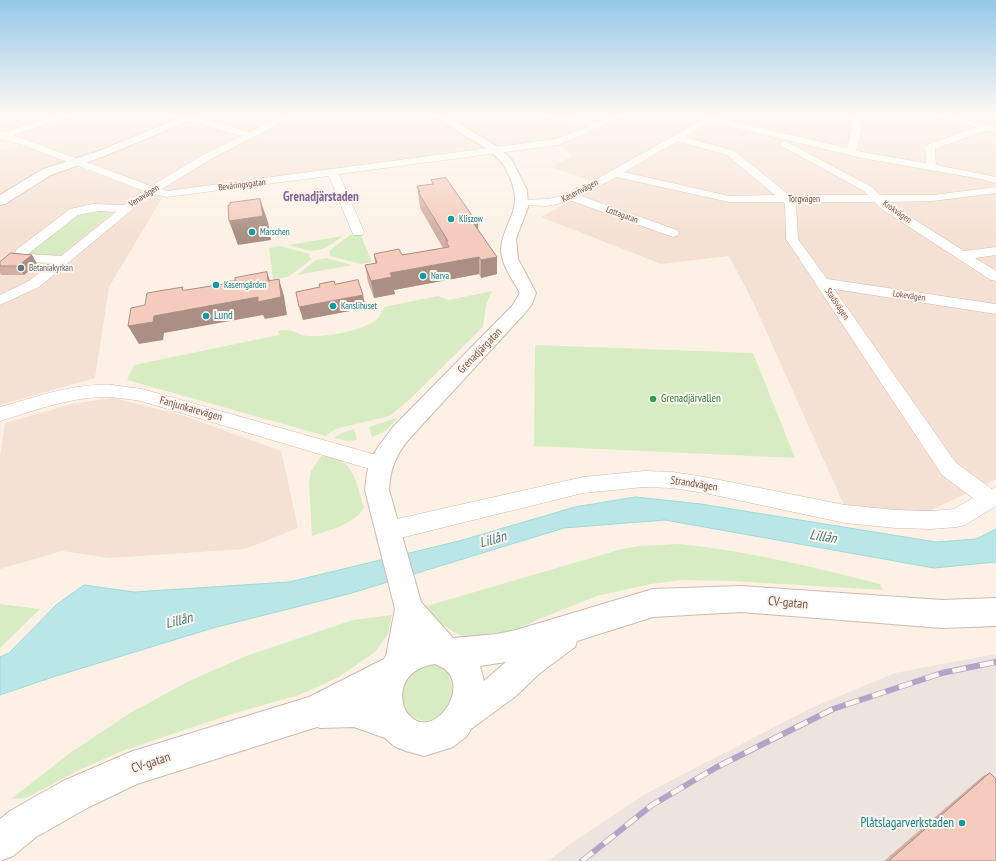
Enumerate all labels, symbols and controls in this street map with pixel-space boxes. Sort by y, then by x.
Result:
street label: Beväringsgatan [218,177,266,193]
street label: Kasernvägen [560,177,600,205]
street label: Venavägen [127,182,161,210]
district label: Grenadjärstaden [283,189,359,205]
street label: Torgvägen [788,194,820,204]
street label: Krokvägen [880,198,914,226]
street label: Lottagatan [605,204,639,226]
marker: Kliszow [446,214,456,224]
place label: Kliszow [459,214,483,224]
marker: Marschen [247,227,257,237]
place label: Marschen [260,227,290,237]
marker: Betaniakyrkan [16,263,26,273]
place label: Betaniakyrkan [29,263,73,273]
marker: Narva [418,271,428,281]
place label: Narva [431,271,449,281]
marker: Kaserngården [211,280,221,290]
place label: Kaserngården [224,280,267,290]
street label: Stadsvägen [823,286,851,322]
street label: Lokevägen [892,288,926,304]
marker: Kanslihuset [328,301,338,311]
place label: Kanslihuset [341,301,377,311]
place label: Lund [214,309,233,323]
marker: Lund [201,311,211,321]
street label: Grenadjärgatan [455,326,505,376]
place label: Grenadjärvallen [661,392,721,406]
street label: Fanjunkarevägen [158,394,224,424]
marker: Grenadjärvallen [648,394,658,404]
street label: Strandvägen [669,474,719,494]
water label: Lillån [808,527,838,547]
water label: Lillån [478,528,508,552]
street label: CV-gatan [767,593,809,613]
water label: Lillån [164,610,194,632]
street label: CV-gatan [130,749,172,777]
place label: Plåtslagarverkstaden [860,815,954,831]
marker: Plåtslagarverkstaden [957,818,967,828]

